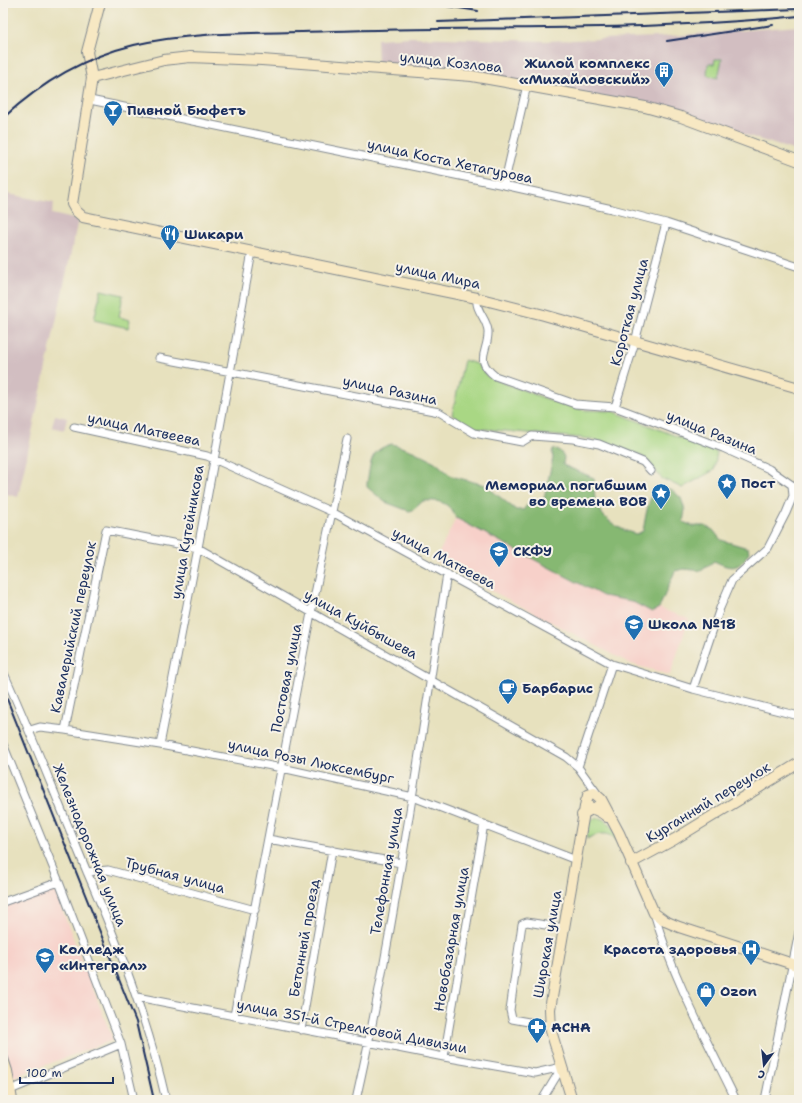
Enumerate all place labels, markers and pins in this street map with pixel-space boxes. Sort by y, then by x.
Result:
place label: Жилой комплекс «Михайловский» [519,54,650,88]
building icon: Жилой комплекс «Михайловский» [653,60,675,88]
bar icon: Пивной Бюфетъ [102,99,124,127]
place label: Пивной Бюфетъ [127,101,246,119]
restaurant icon: Шикари [159,223,181,251]
place label: Шикари [184,225,244,243]
place icon: Пост [716,472,738,500]
place label: Пост [741,474,776,492]
place label: Мемориал погибшим во времена ВОВ [485,476,647,510]
place icon: Мемориал погибшим во времена ВОВ [650,482,672,510]
school or university icon: СКФУ [488,540,510,568]
place label: СКФУ [513,542,552,560]
school or university icon: Школа №18 [623,613,645,641]
place label: Школа №18 [648,615,736,633]
cafe icon: Барбарис [497,677,519,705]
place label: Барбарис [522,679,593,697]
hospital icon: Красота здоровья [740,938,762,966]
place label: Колледж «Интеграл» [59,940,148,974]
place label: Красота здоровья [603,940,737,958]
school or university icon: Колледж «Интеграл» [34,946,56,974]
shop icon: Ozon [695,980,717,1008]
place label: Ozon [720,982,757,1000]
pharmacy icon: АСНА [526,1016,548,1044]
place label: АСНА [551,1018,591,1036]

